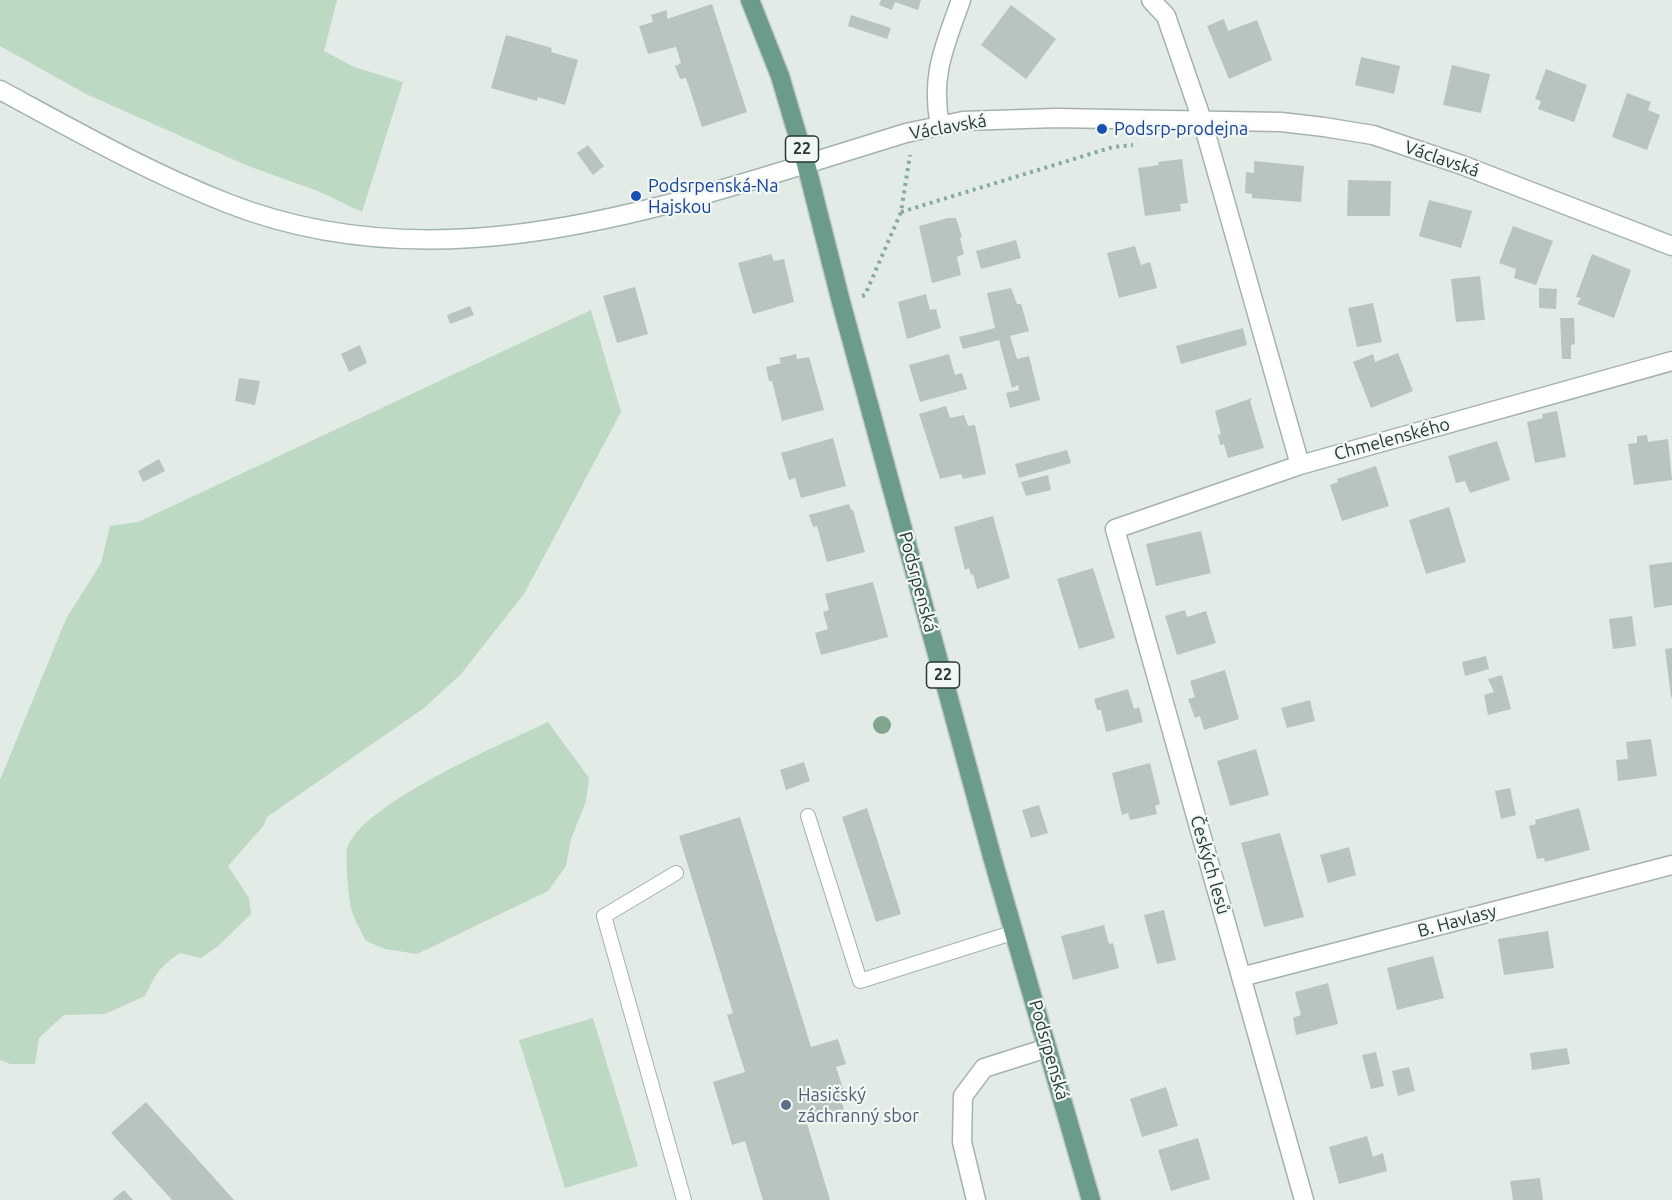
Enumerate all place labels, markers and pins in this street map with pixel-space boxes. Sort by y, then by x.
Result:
place label: Podsrp-prodejna [1114,118,1248,140]
marker: Podsrp-prodejna [1095,122,1109,136]
place label: Podsrpenská-Na Hajskou [648,175,778,218]
marker: Podsrpenská-Na Hajskou [629,189,643,203]
place label: Hasičský záchranný sbor [798,1084,919,1126]
marker: Hasičský záchranný sbor [779,1098,793,1112]

